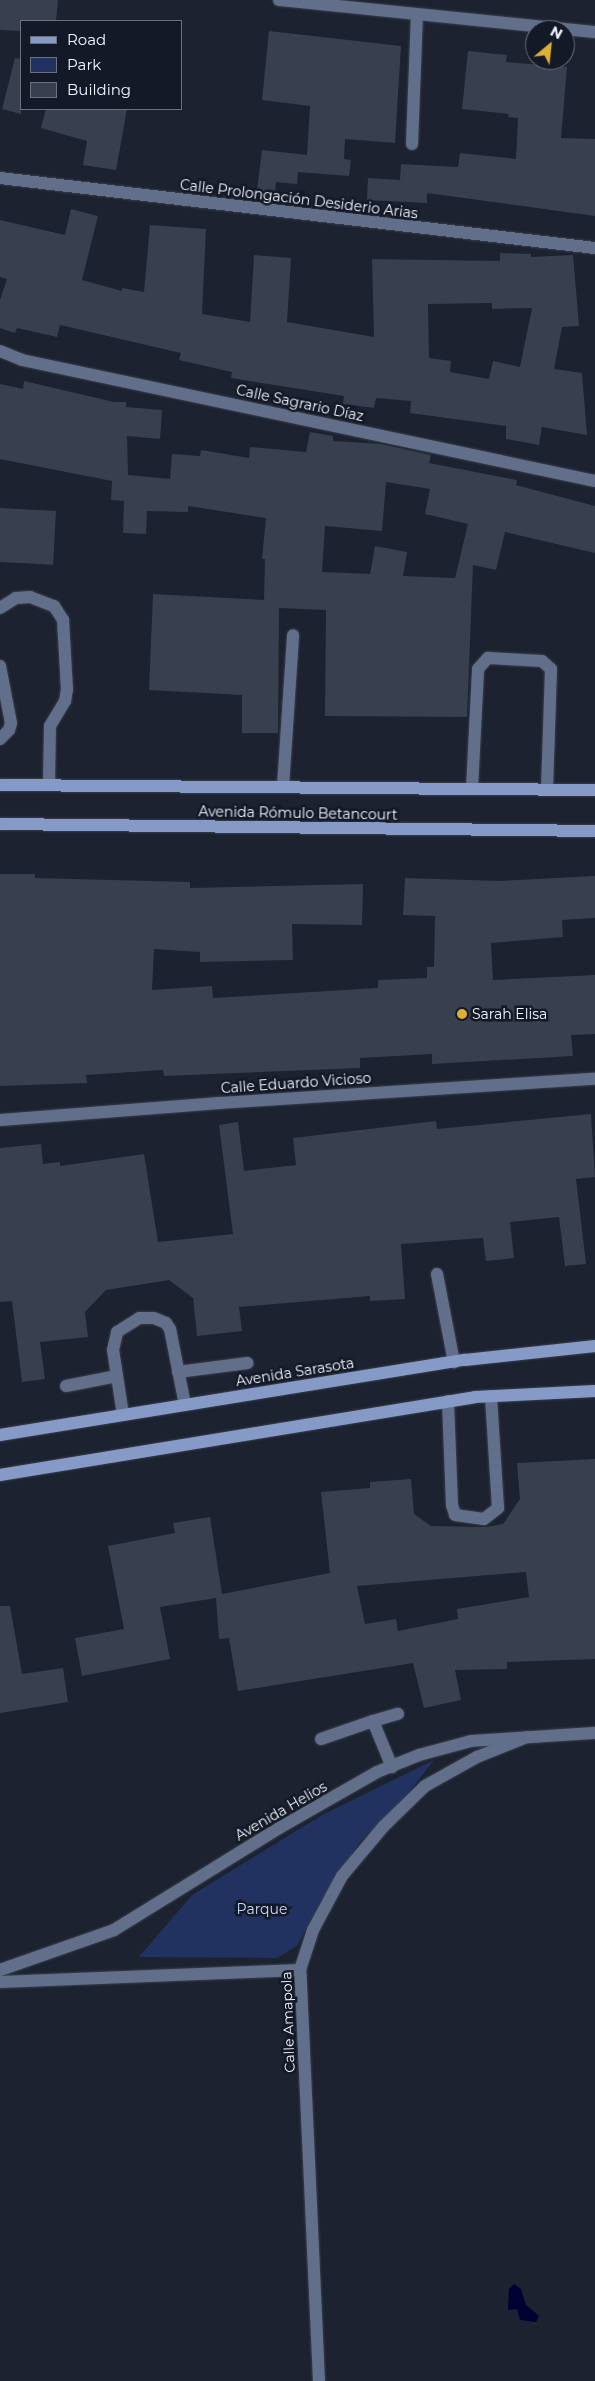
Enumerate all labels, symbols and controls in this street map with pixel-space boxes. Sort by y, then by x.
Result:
legend [20,20,182,110]
north arrow [525,20,575,70]
text: N [547,22,566,43]
text: Road [67,30,106,49]
text: Park [67,55,101,74]
text: Building [67,80,131,99]
street label: Calle Prolongación Desiderio Arias [179,176,419,222]
street label: Calle Sagrario Díaz [235,381,365,425]
street label: Avenida Rómulo Betancourt [198,803,398,823]
place label: Sarah Elisa [472,1006,547,1022]
marker: Sarah Elisa [456,1008,468,1020]
street label: Calle Eduardo Vicioso [220,1069,372,1097]
street label: Avenida Sarasota [235,1354,355,1390]
street label: Avenida Helios [232,1778,330,1844]
park label: Parque [237,1901,287,1917]
street label: Calle Amapola [278,1971,298,2073]

